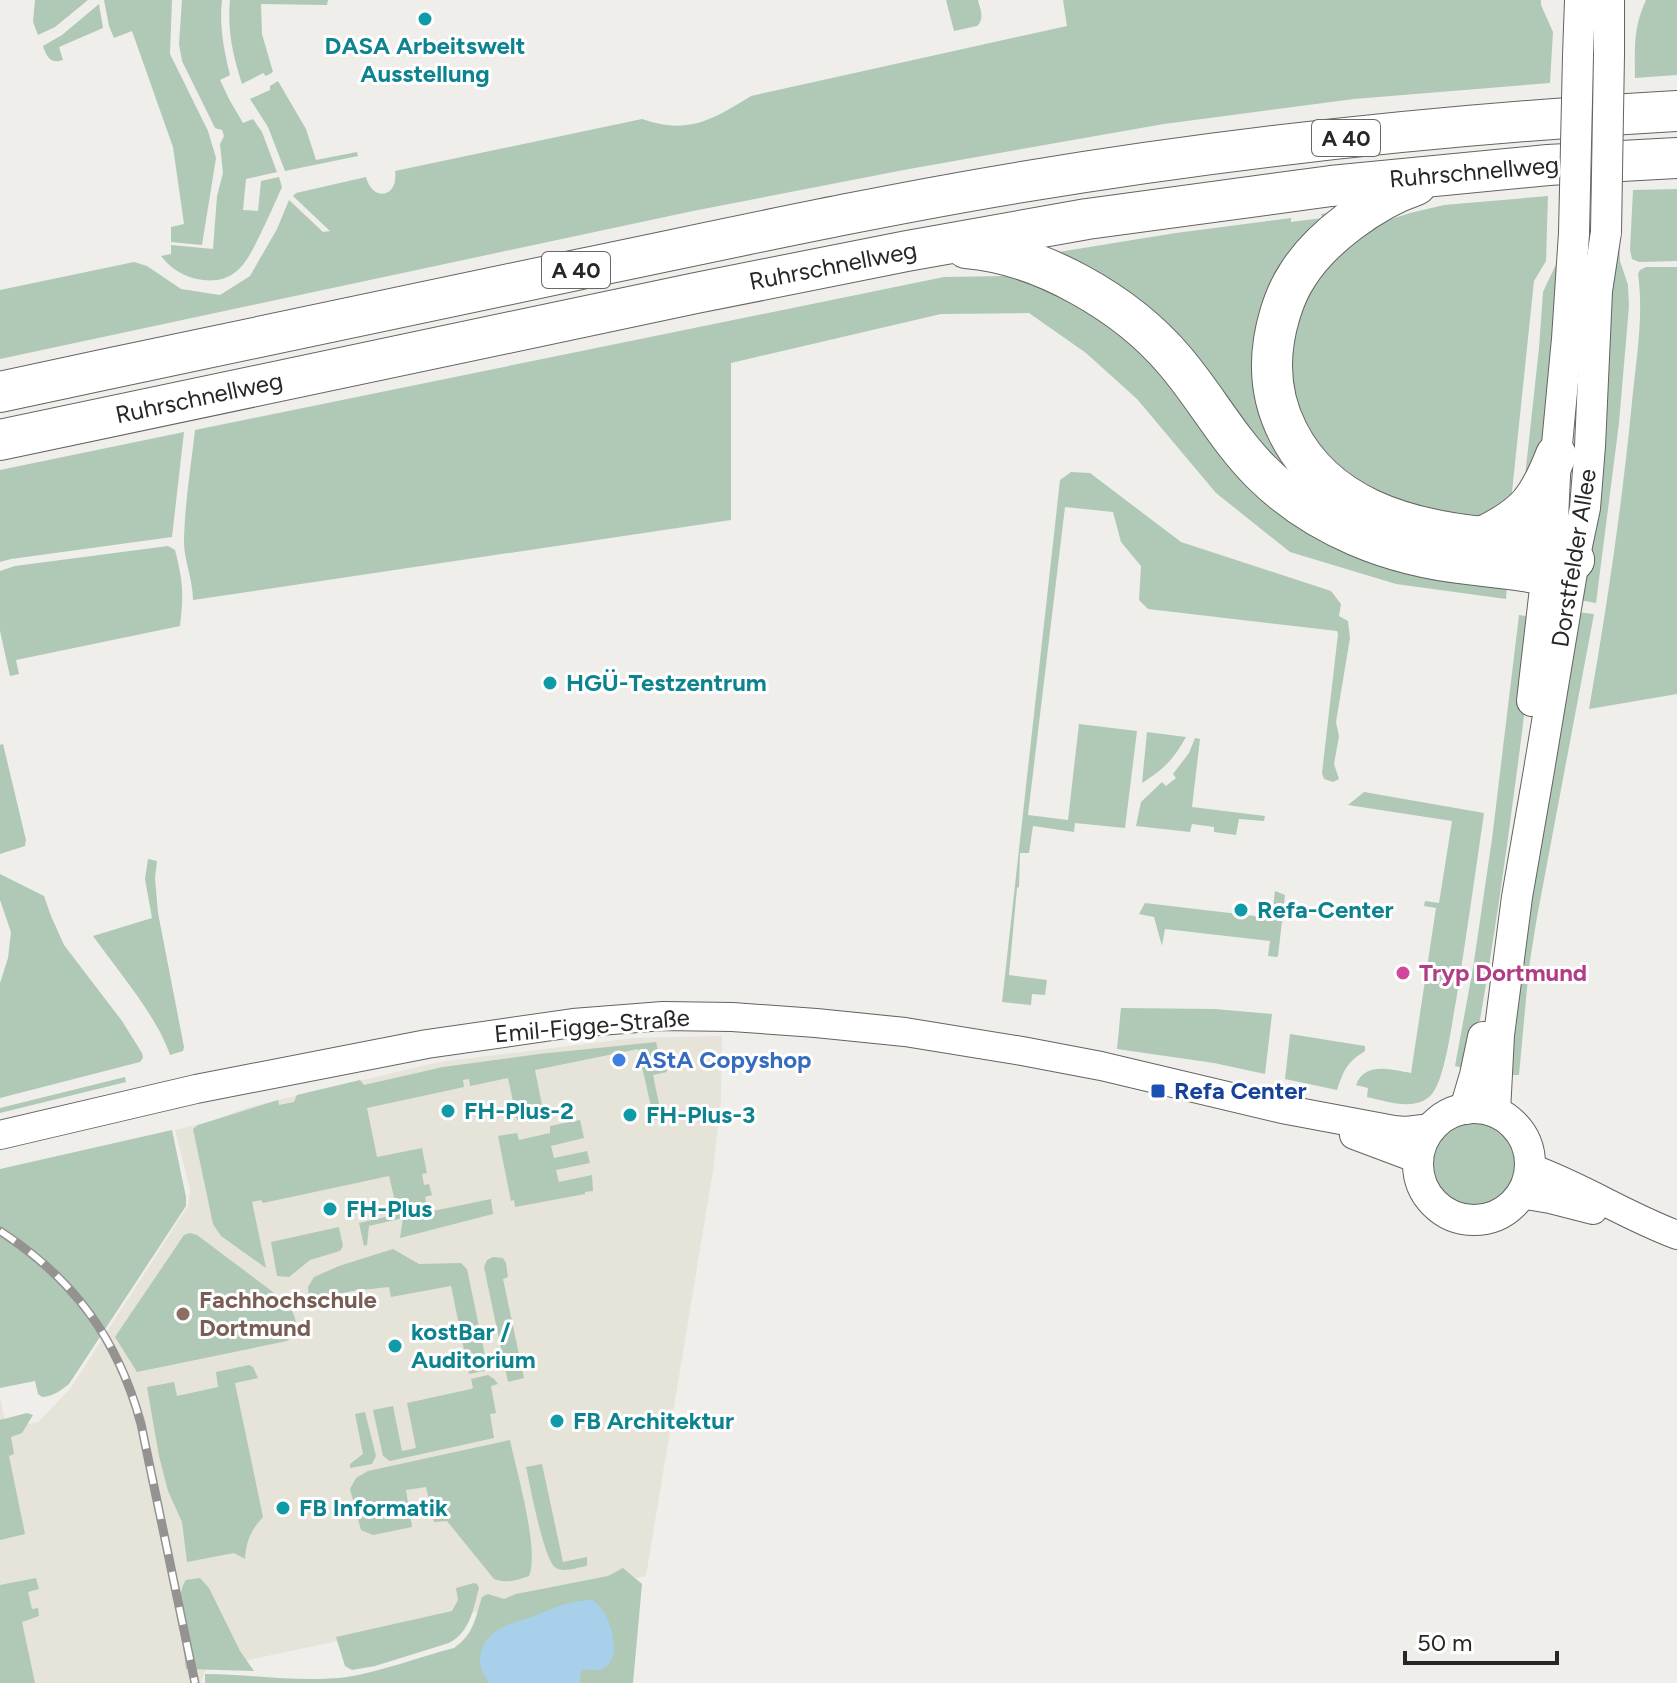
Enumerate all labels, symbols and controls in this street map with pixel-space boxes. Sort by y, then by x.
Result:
marker: DASA Arbeitswelt Ausstellung [416,10,434,28]
place label: DASA Arbeitswelt Ausstellung [325,31,525,88]
road number: A 40 [1312,120,1380,156]
street label: Ruhrschnellweg [1388,150,1560,193]
street label: Ruhrschnellweg [747,235,919,296]
road number: A 40 [542,252,610,288]
street label: Ruhrschnellweg [113,366,285,429]
street label: Dorstfelder Allee [1545,467,1602,649]
place label: HGÜ-Testzentrum [566,668,767,697]
marker: HGÜ-Testzentrum [541,674,559,692]
place label: Refa-Center [1257,895,1394,924]
marker: Refa-Center [1232,901,1250,919]
place label: Tryp Dortmund [1419,958,1587,987]
marker: Tryp Dortmund [1394,964,1412,982]
street label: Emil-Figge-Straße [493,1003,691,1048]
place label: AStA Copyshop [635,1045,812,1074]
marker: AStA Copyshop [610,1051,628,1069]
place label: Refa Center [1174,1076,1307,1105]
marker: Refa Center [1149,1082,1167,1100]
place label: FH-Plus-2 [464,1096,574,1125]
place label: FH-Plus-3 [646,1100,755,1129]
marker: FH-Plus-2 [439,1102,457,1120]
marker: FH-Plus-3 [621,1106,639,1124]
place label: FH-Plus [346,1194,432,1223]
marker: FH-Plus [321,1200,339,1218]
place label: Fachhochschule Dortmund [199,1285,377,1342]
marker: Fachhochschule Dortmund [174,1305,192,1323]
place label: kostBar / Auditorium [411,1317,536,1374]
marker: kostBar / Auditorium [386,1337,404,1355]
place label: FB Architektur [573,1406,734,1435]
marker: FB Architektur [548,1412,566,1430]
place label: FB Informatik [299,1493,448,1522]
marker: FB Informatik [274,1499,292,1517]
scale bar [1405,1615,1557,1665]
text: 50 m [1417,1628,1473,1657]

